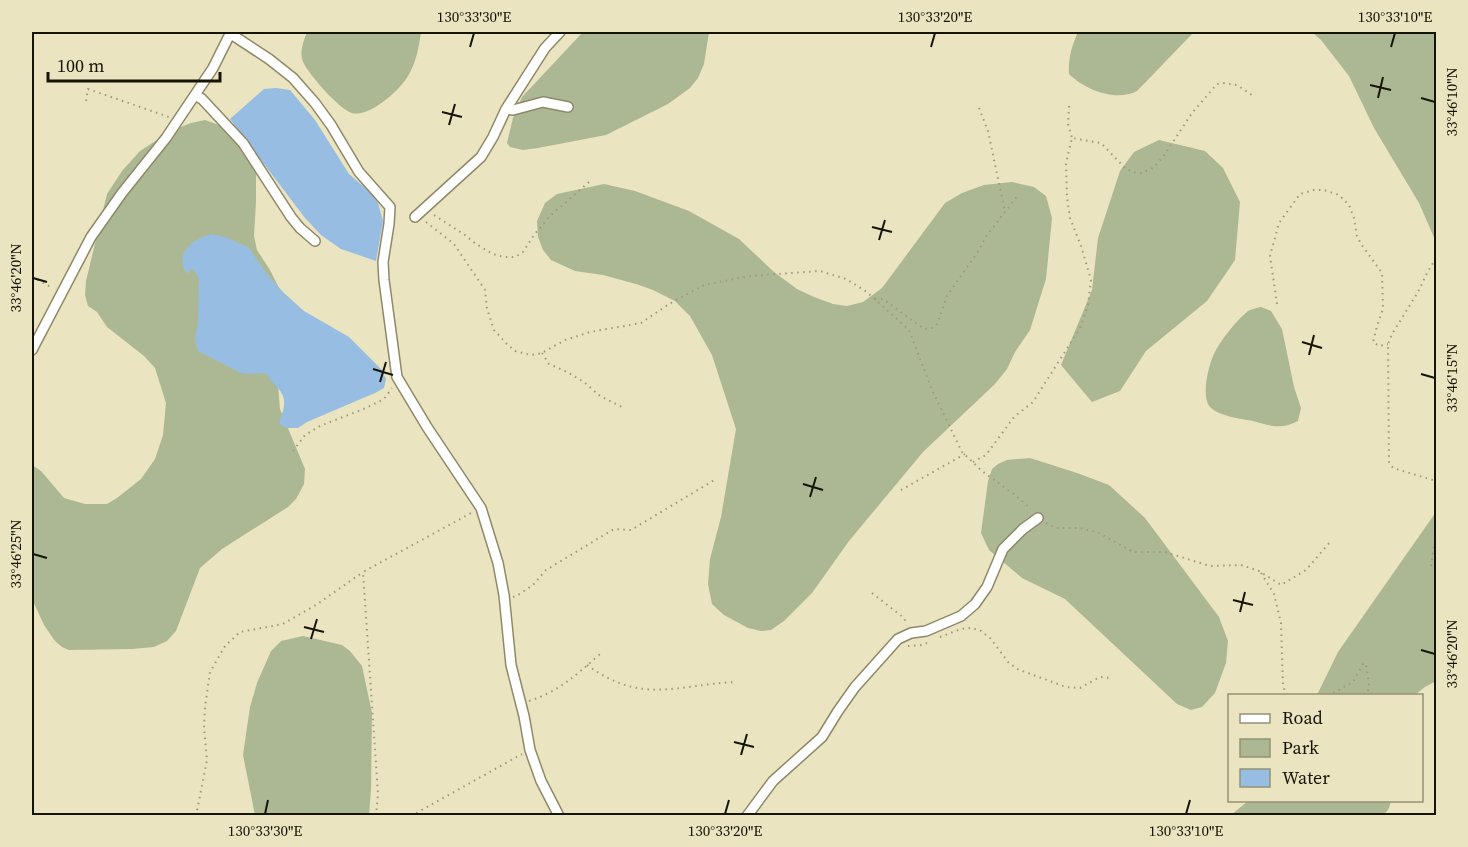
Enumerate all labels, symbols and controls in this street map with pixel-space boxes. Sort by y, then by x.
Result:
text: 130°33'30"E [437,6,511,27]
text: 130°33'20"E [898,6,972,27]
text: 130°33'10"E [1358,6,1432,27]
scale bar [48,45,220,83]
text: 100 m [57,53,104,78]
text: 33°46'10"N [1441,67,1462,137]
text: 33°46'20"N [5,243,26,313]
text: 33°46'15"N [1441,343,1462,413]
text: 33°46'25"N [5,519,26,589]
text: 33°46'20"N [1441,619,1462,689]
legend [1228,694,1423,802]
text: Road [1282,705,1323,730]
text: Park [1282,735,1319,760]
text: Water [1282,765,1330,790]
text: 130°33'30"E [228,820,302,841]
text: 130°33'20"E [688,820,762,841]
text: 130°33'10"E [1149,820,1223,841]

